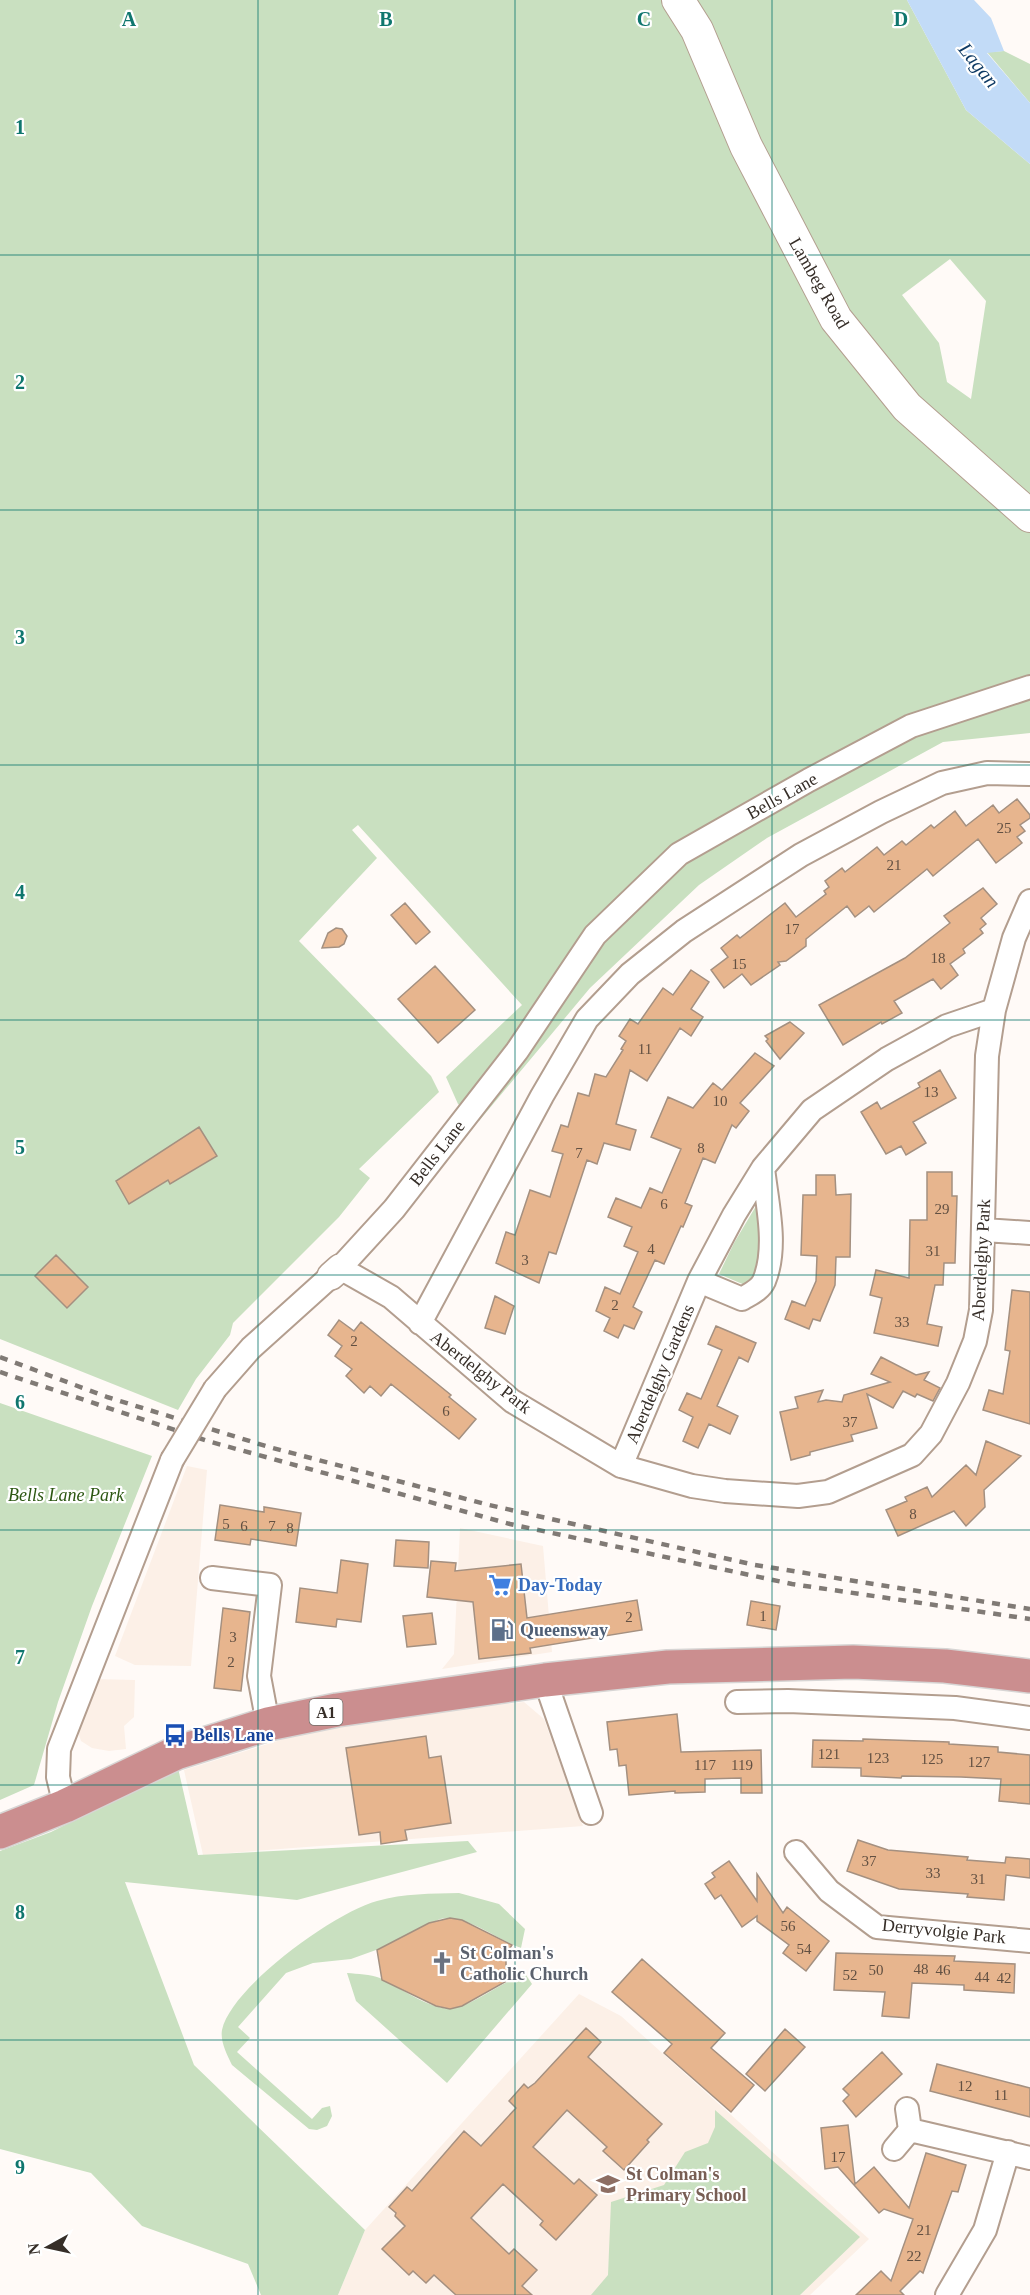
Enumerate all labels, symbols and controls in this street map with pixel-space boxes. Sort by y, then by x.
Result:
text: A [122,8,137,30]
text: B [379,8,393,30]
text: C [637,8,651,30]
text: D [894,8,908,30]
water label: Lagan [953,37,1004,92]
text: 1 [15,116,25,138]
street label: Lambeg Road [785,234,853,332]
text: 2 [15,371,25,393]
text: 3 [15,626,25,648]
street label: Bells Lane [743,768,821,824]
house number: 25 [997,820,1012,836]
house number: 21 [887,857,902,873]
text: 4 [15,881,25,903]
house number: 17 [785,921,800,937]
house number: 18 [931,950,946,966]
house number: 15 [732,956,747,972]
house number: 11 [638,1041,652,1057]
house number: 13 [924,1084,939,1100]
house number: 10 [713,1093,728,1109]
street label: Bells Lane [405,1116,469,1190]
text: 5 [15,1136,25,1158]
house number: 8 [697,1140,705,1156]
house number: 7 [575,1145,583,1161]
house number: 6 [660,1196,668,1212]
street label: Aberdelghy Park [968,1198,994,1322]
house number: 29 [935,1201,950,1217]
house number: 4 [647,1241,655,1257]
house number: 31 [926,1243,941,1259]
house number: 3 [521,1252,529,1268]
house number: 2 [611,1297,619,1313]
street label: Aberdelghy Gardens [622,1301,698,1447]
house number: 33 [895,1314,910,1330]
street label: Aberdelghy Park [427,1326,535,1418]
house number: 2 [350,1333,358,1349]
text: 6 [15,1391,25,1413]
house number: 6 [442,1403,450,1419]
house number: 37 [843,1414,858,1430]
park label: Bells Lane Park [8,1485,125,1505]
house number: 8 [909,1506,917,1522]
house number: 5 [222,1516,230,1532]
house number: 6 [240,1518,248,1534]
house number: 7 [268,1518,276,1534]
house number: 8 [286,1520,294,1536]
supermarket icon: Day-Today [487,1572,513,1598]
place label: Day-Today [518,1575,602,1595]
house number: 1 [759,1608,767,1624]
house number: 2 [625,1609,633,1625]
fuel station icon: Queensway [489,1617,515,1643]
place label: Queensway [520,1620,608,1640]
house number: 3 [229,1629,237,1645]
text: 7 [15,1646,25,1668]
house number: 2 [227,1654,235,1670]
road number: A1 [310,1699,342,1725]
bus stop icon: Bells Lane [162,1722,188,1748]
place label: Bells Lane [193,1725,274,1745]
house number: 121 [818,1746,840,1762]
house number: 123 [867,1750,889,1766]
house number: 125 [921,1751,943,1767]
house number: 127 [968,1754,991,1770]
house number: 117 [694,1757,716,1773]
house number: 119 [731,1757,753,1773]
house number: 37 [862,1853,877,1869]
house number: 33 [926,1865,941,1881]
house number: 31 [971,1871,986,1887]
text: 8 [15,1901,25,1923]
street label: Derryvolgie Park [881,1915,1007,1947]
house number: 56 [781,1918,796,1934]
house number: 54 [797,1941,812,1957]
place label: St Colman's Catholic Church [460,1943,588,1984]
church icon: St Colman's Catholic Church [429,1950,455,1976]
house number: 48 [914,1961,929,1977]
house number: 50 [869,1962,884,1978]
house number: 46 [936,1962,951,1978]
house number: 52 [843,1967,858,1983]
house number: 44 [975,1969,990,1985]
house number: 42 [997,1970,1012,1986]
house number: 12 [958,2078,973,2094]
house number: 11 [994,2087,1008,2103]
house number: 17 [831,2149,846,2165]
text: 9 [15,2156,25,2178]
place label: St Colman's Primary School [626,2164,746,2205]
school or university icon: St Colman's Primary School [595,2171,621,2197]
north arrow [18,2217,78,2277]
house number: 21 [917,2222,932,2238]
text: N [24,2242,43,2256]
house number: 22 [907,2248,922,2264]

